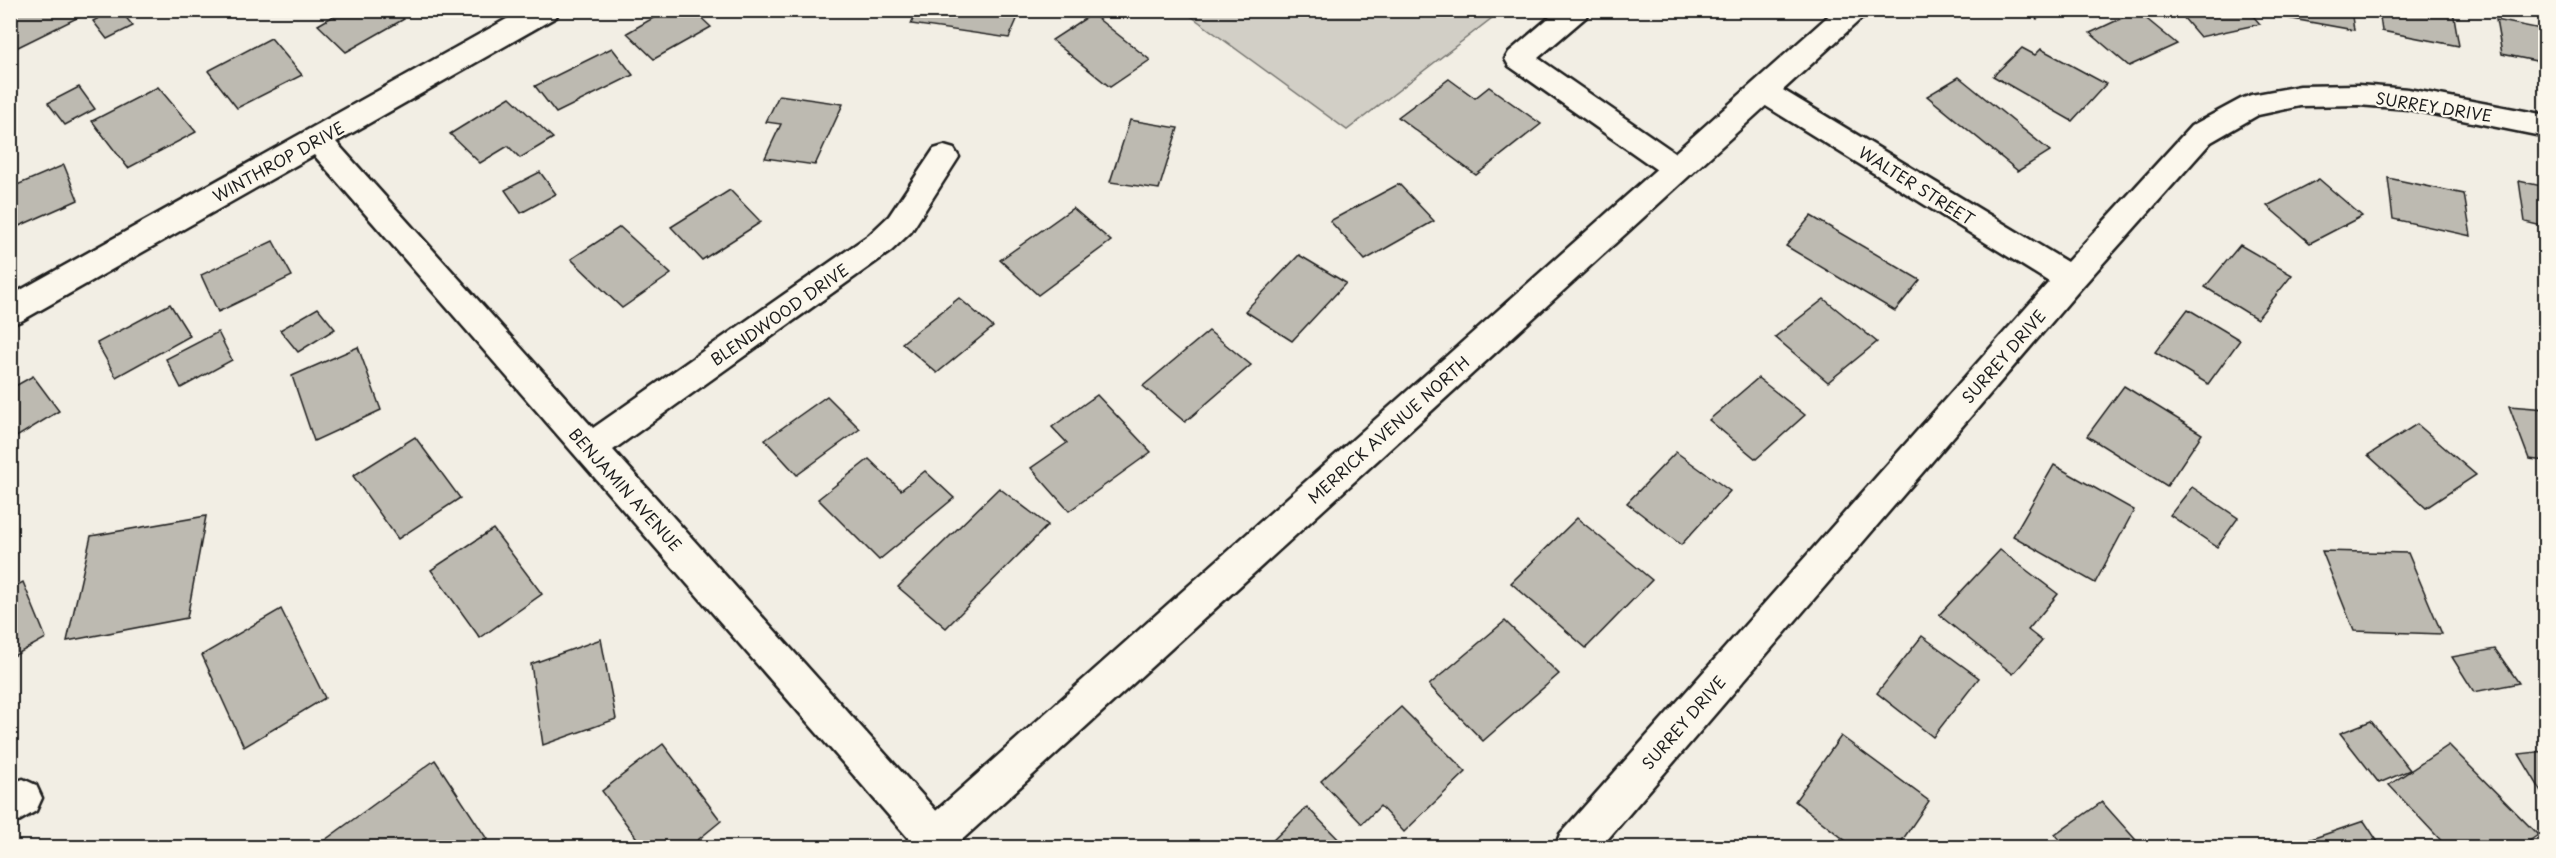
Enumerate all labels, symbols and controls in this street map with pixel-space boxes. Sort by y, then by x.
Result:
street label: SURREY DRIVE [2374,85,2494,127]
street label: WINTHROP DRIVE [208,115,348,207]
street label: WALTER STREET [1854,140,1980,230]
street label: BLENDWOOD DRIVE [705,257,853,371]
street label: SURREY DRIVE [1955,304,2051,408]
street label: MERRICK AVENUE NORTH [1302,350,1474,508]
street label: BENJAMIN AVENUE [564,422,688,556]
street label: SURREY DRIVE [1635,670,1731,774]

